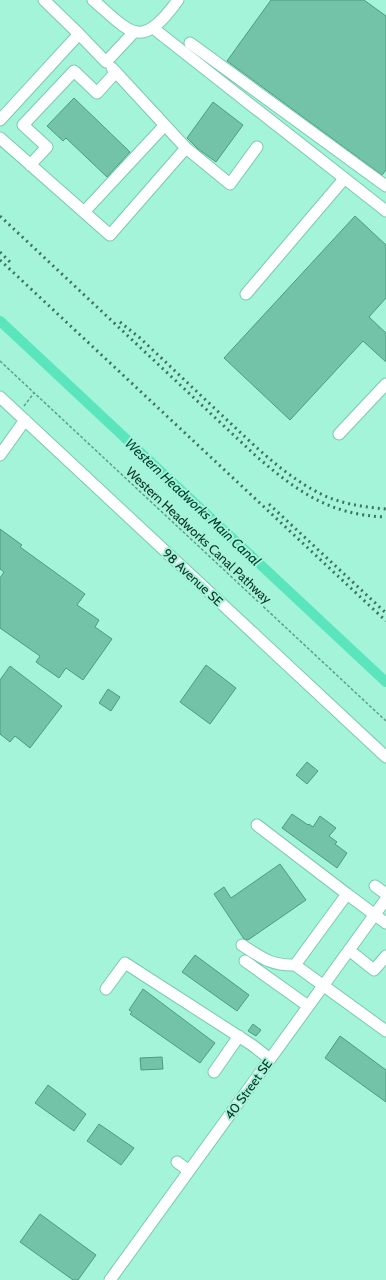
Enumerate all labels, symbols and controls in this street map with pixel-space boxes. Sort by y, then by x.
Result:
water label: Western Headworks Main Canal [121,434,265,570]
street label: Western Headworks Canal Pathway [123,463,275,607]
street label: 98 Avenue SE [159,545,227,609]
street label: 40 Street SE [221,1056,275,1122]

